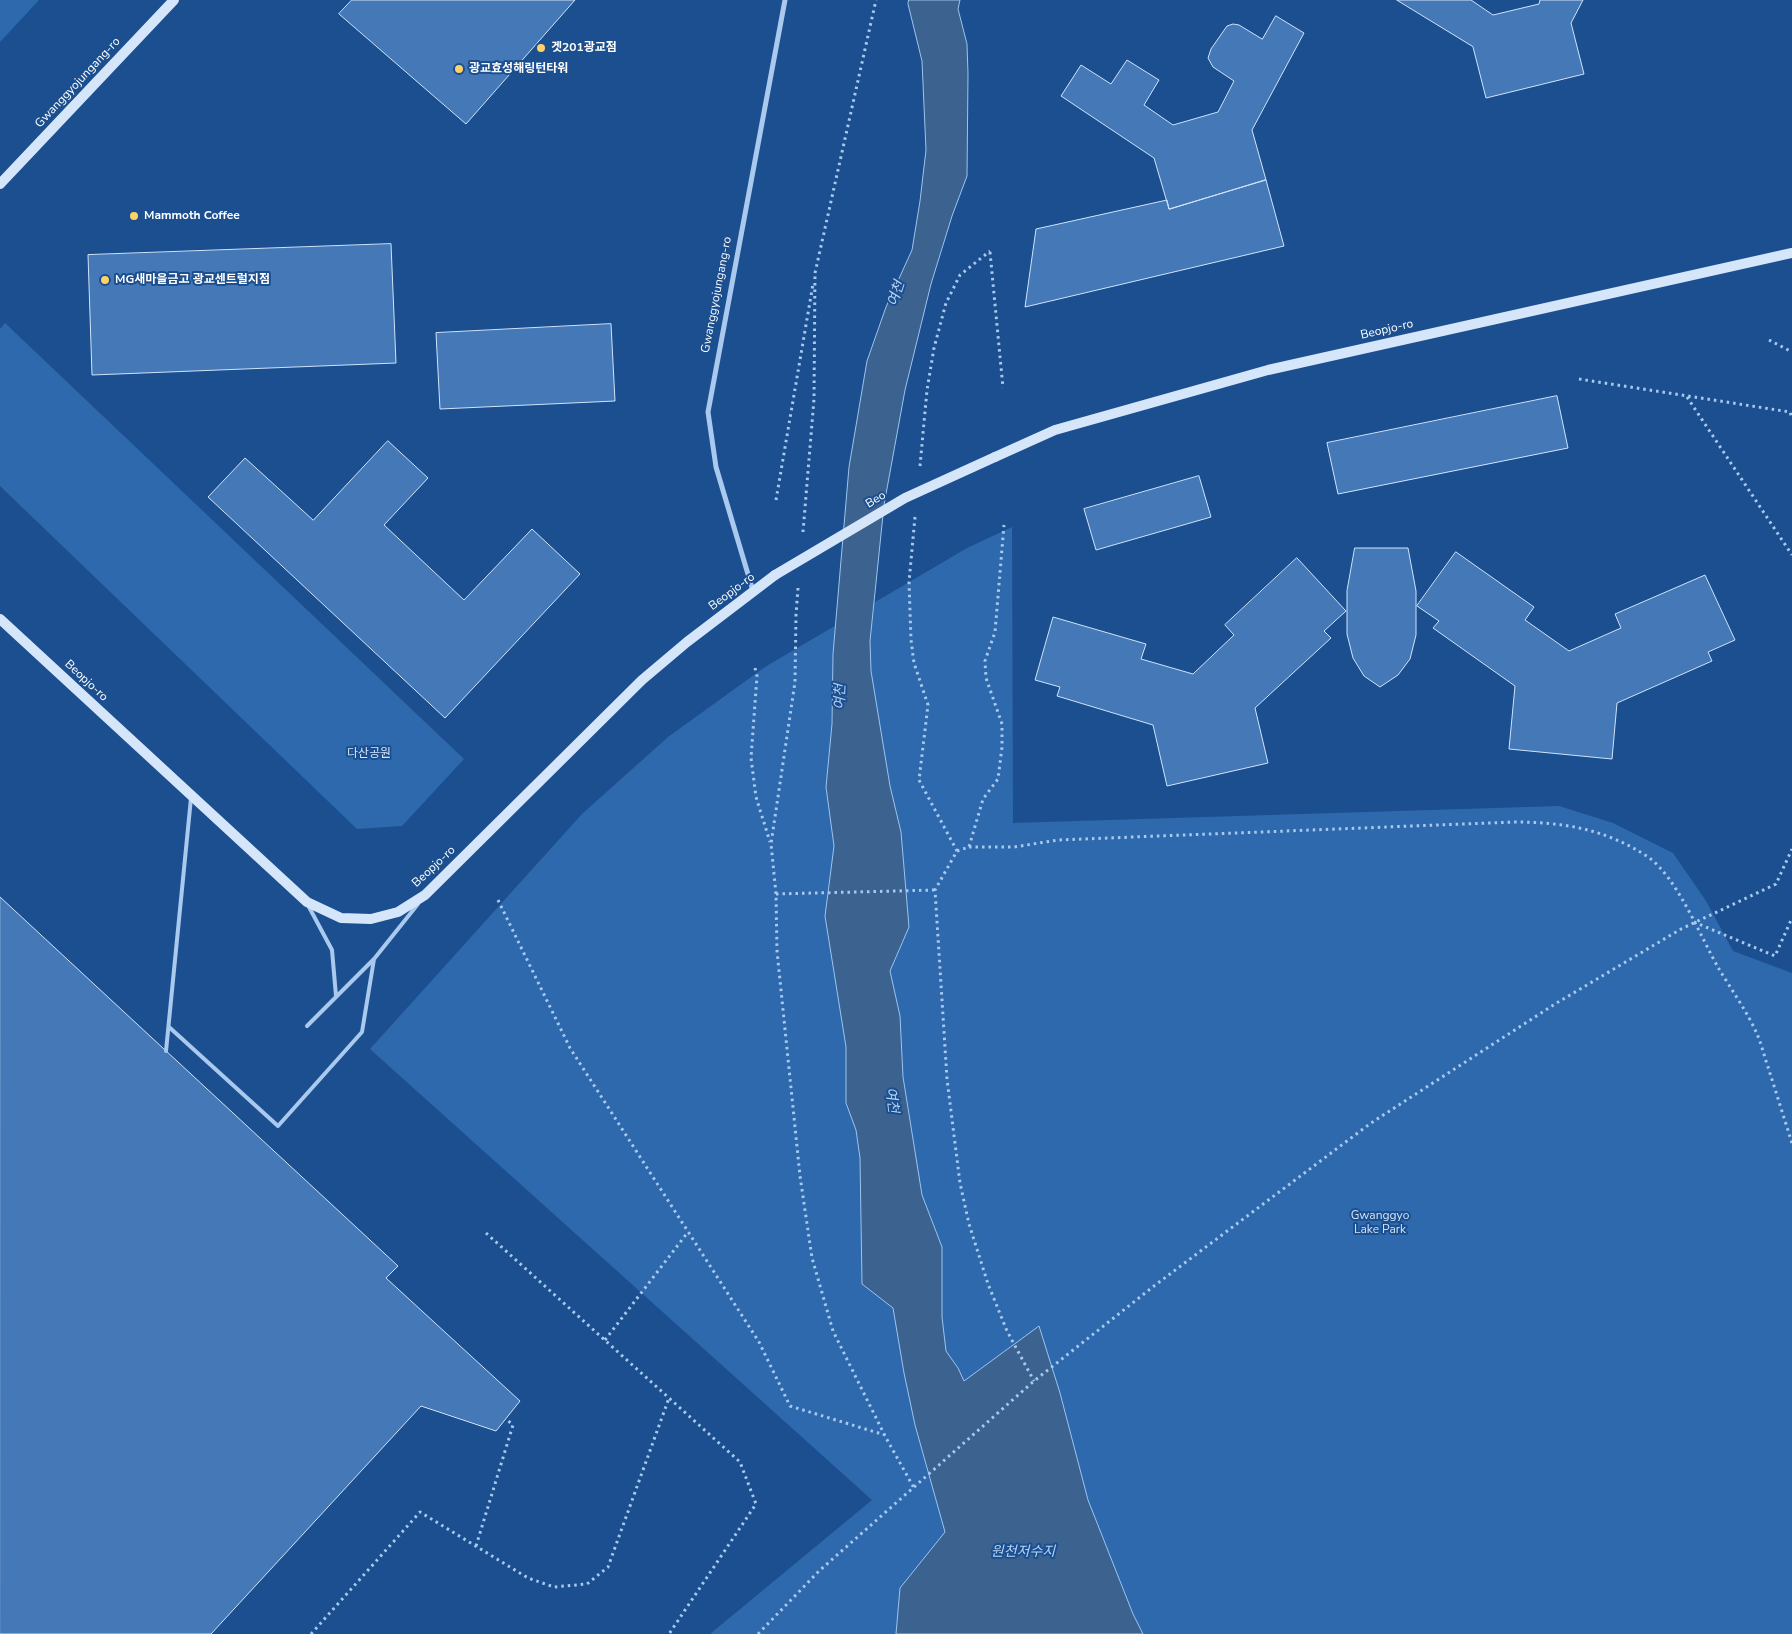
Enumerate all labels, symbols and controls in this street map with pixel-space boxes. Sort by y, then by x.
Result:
street label: Gwanggyojungang-ro [32,35,124,131]
place label: 겟201광교점 [551,41,617,55]
marker: 겟201광교점 [535,42,547,54]
place label: 광교효성해링턴타워 [469,62,568,76]
marker: 광교효성해링턴타워 [453,63,465,75]
place label: Mammoth Coffee [144,209,240,223]
marker: Mammoth Coffee [128,210,140,222]
street label: Gwanggyojungang-ro [699,236,735,354]
place label: MG새마을금고 광교센트럴지점 [115,273,270,287]
marker: MG새마을금고 광교센트럴지점 [99,274,111,286]
water label: 여천 [885,279,909,309]
street label: Beopjo-ro [1359,317,1415,343]
street label: Beo [863,488,889,512]
street label: Beopjo-ro [706,570,758,614]
street label: Beopjo-ro [61,657,111,705]
water label: 여천 [832,684,850,710]
park label: 다산공원 [347,747,391,761]
street label: Beopjo-ro [409,843,459,891]
water label: 여천 [881,1086,901,1114]
park label: Gwanggyo Lake Park [1351,1209,1409,1237]
water label: 원천저수지 [991,1545,1055,1561]

